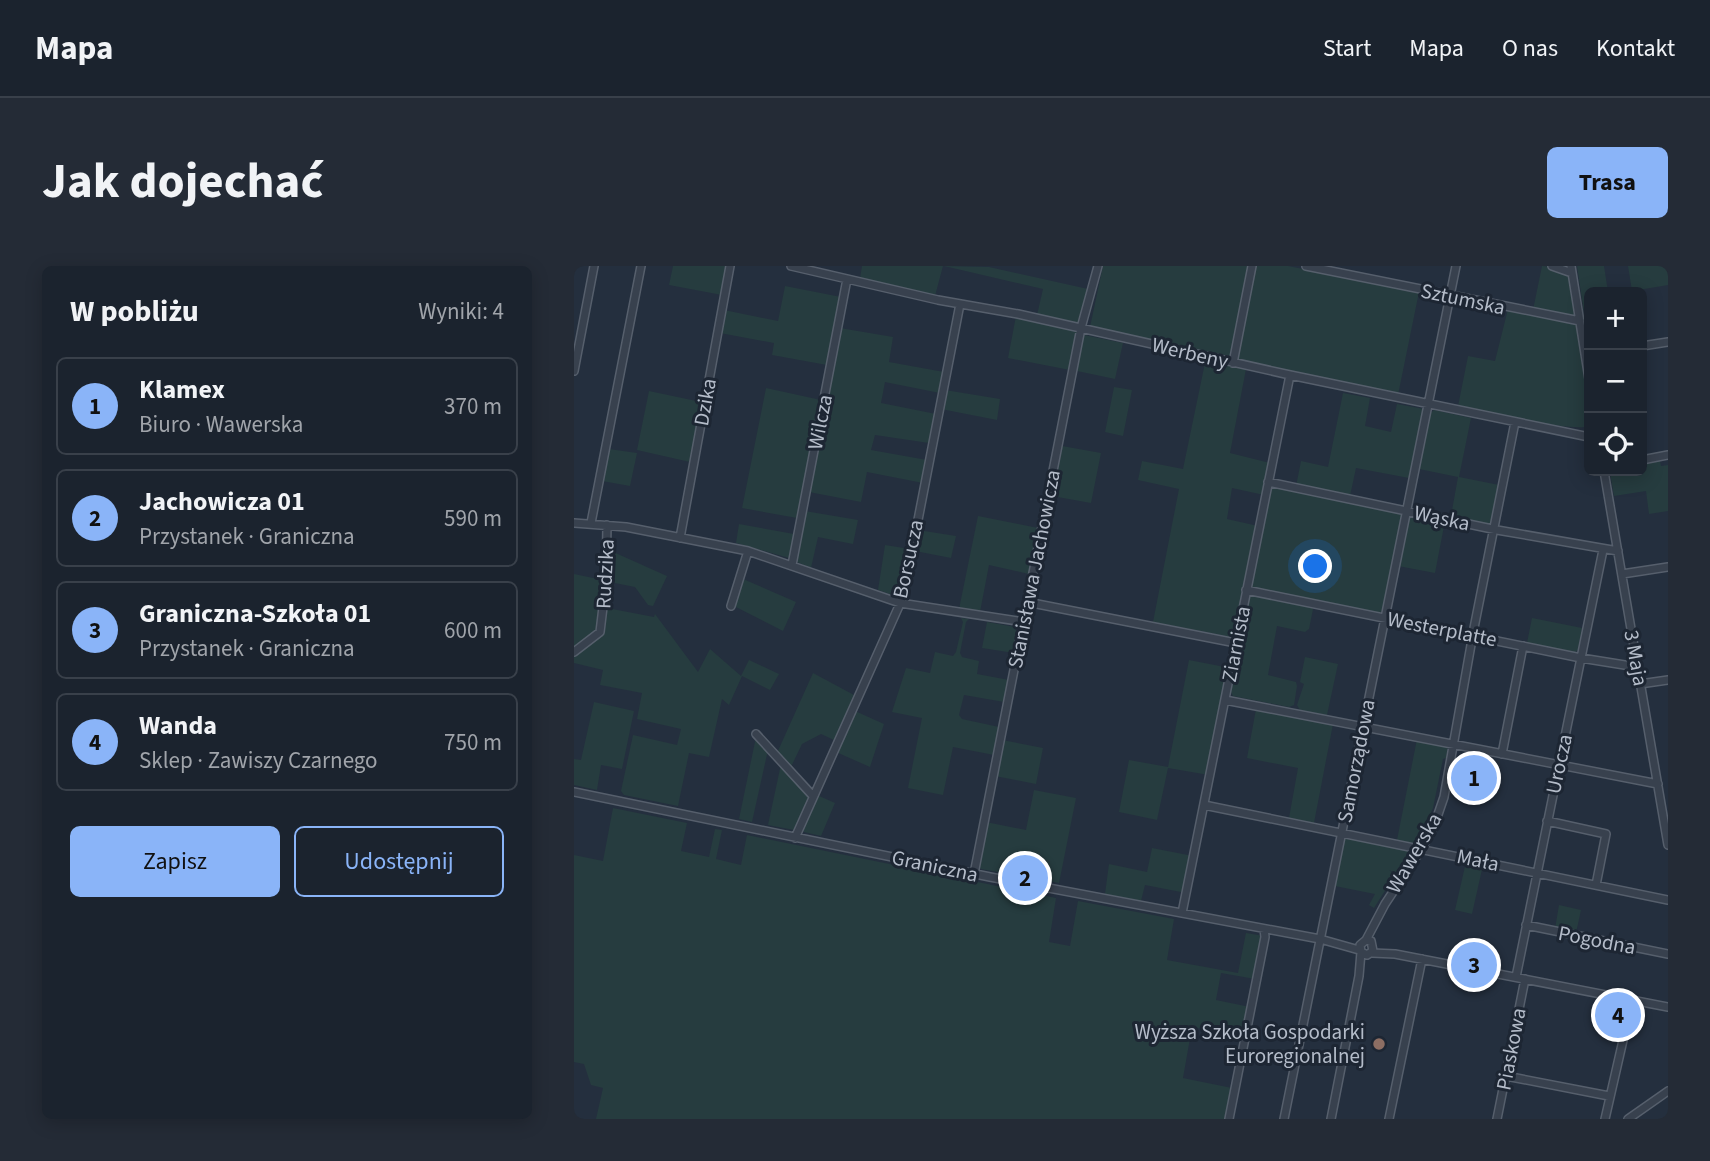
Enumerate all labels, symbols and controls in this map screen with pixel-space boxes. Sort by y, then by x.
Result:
text: Mapa [35,25,113,72]
text: Start [1323,31,1371,66]
text: Mapa [1409,31,1464,66]
text: O nas [1502,31,1558,66]
text: Kontakt [1596,31,1675,66]
text: Jak dojechać [42,147,323,217]
button: Trasa [1547,147,1668,218]
street label: Sztumska [1418,275,1508,323]
map controls [1584,287,1647,476]
button: + [1584,287,1647,350]
text: W pobliżu [70,290,199,333]
text: Wyniki: 4 [418,295,504,328]
street label: Werbeny [1149,330,1231,376]
button: − [1584,350,1647,413]
text: Klamex [139,371,225,408]
street label: Dzika [686,376,724,428]
text: 1 [89,390,101,423]
text: 370 m [444,390,502,423]
street label: Wilcza [800,392,840,452]
text: Biuro · Wawerska [139,408,303,441]
button: locate [1584,413,1647,476]
street label: Stanisława Jachowicza [1000,467,1068,671]
text: Jachowicza 01 [139,483,305,520]
street label: Wąska [1411,497,1473,539]
text: 2 [89,502,101,535]
text: 590 m [444,502,502,535]
street label: Borsucza [885,517,931,601]
text: Przystanek · Graniczna [139,520,355,553]
street label: Rudzika [588,538,622,610]
your location [1298,549,1332,583]
text: Graniczna-Szkoła 01 [139,595,371,632]
street label: Ziarnista [1214,604,1258,684]
street label: Westerplatte [1385,604,1499,654]
text: 3 [89,614,101,647]
text: 600 m [444,614,502,647]
street label: 3 Maja [1616,628,1656,688]
text: Przystanek · Graniczna [139,632,355,665]
street label: Samorządowa [1329,697,1383,825]
text: Wanda [139,707,217,744]
text: 4 [89,726,101,759]
text: 750 m [444,726,502,759]
street label: Urocza [1538,731,1580,797]
text: Sklep · Zawiszy Czarnego [139,744,378,777]
pin: 1 [1451,752,1497,804]
street label: Wawerska [1379,807,1449,899]
button: Zapisz [70,826,280,897]
button: Udostępnij [294,826,504,897]
street label: Mała [1454,841,1502,879]
street label: Graniczna [889,842,981,890]
pin: 2 [1002,852,1048,904]
street label: Pogodna [1556,918,1638,962]
pin: 3 [1451,939,1497,991]
pin: 4 [1595,989,1641,1041]
street label: Piaskowa [1488,1005,1534,1093]
place label: Wyższa Szkoła Gospodarki Euroregionalnej [1134,1017,1365,1071]
marker: Wyższa Szkoła Gospodarki Euroregionalnej [1371,1036,1387,1052]

